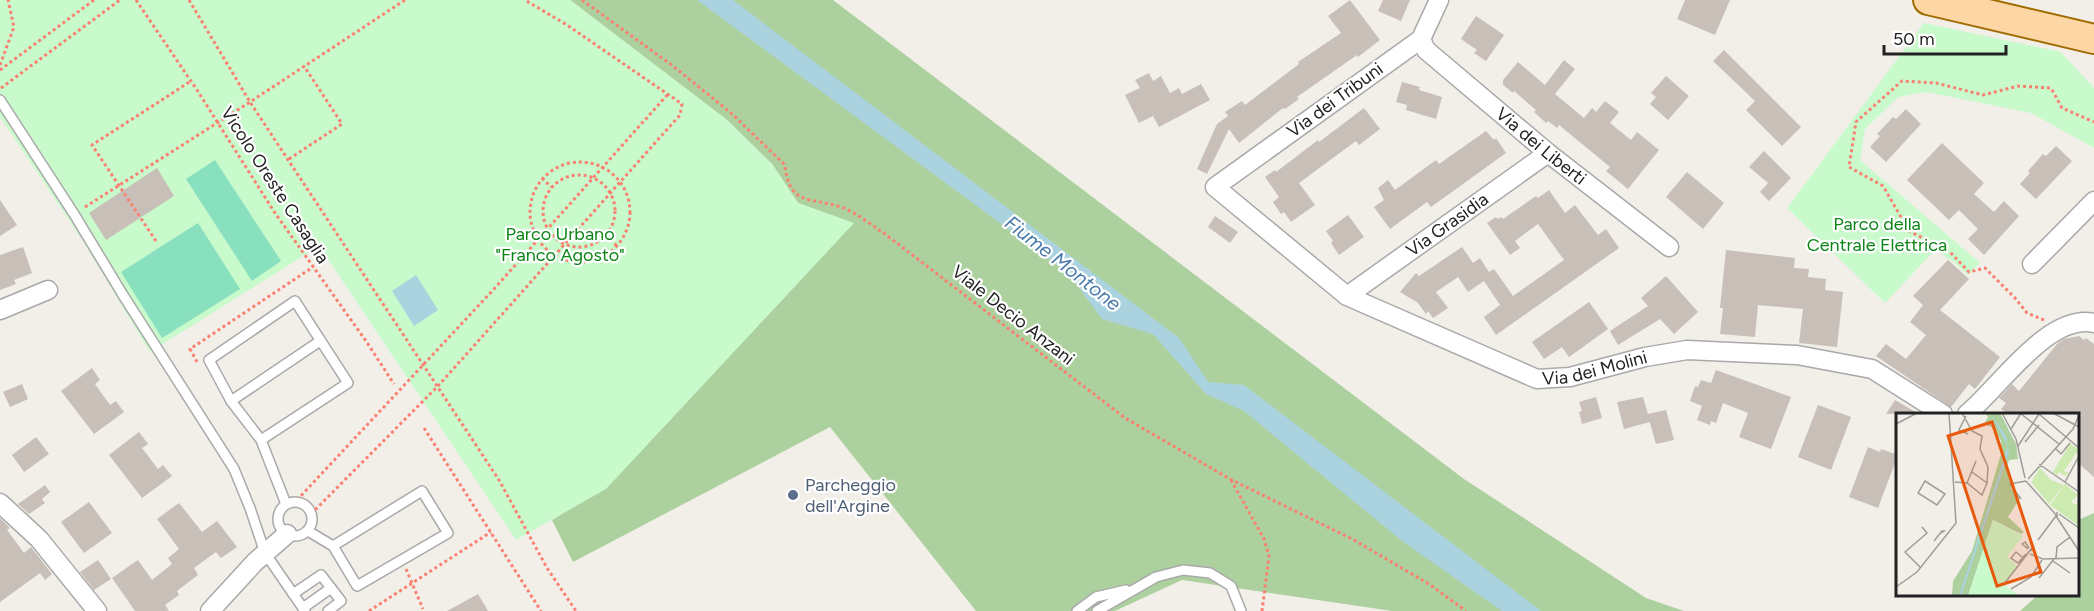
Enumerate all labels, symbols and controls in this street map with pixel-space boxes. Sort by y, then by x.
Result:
scale bar [1884,18,2006,56]
text: 50 m [1893,28,1935,50]
street label: Via dei Tribuni [1283,58,1387,142]
street label: Vicolo Oreste Casaglia [216,102,334,268]
street label: Via dei Liberti [1491,103,1591,190]
street label: Via Grasidia [1402,188,1493,261]
water label: Fiume Montone [1000,210,1126,316]
park label: Parco della Centrale Elettrica [1807,213,1947,256]
park label: Parco Urbano "Franco Agosto" [495,223,625,266]
street label: Viale Decio Anzani [947,260,1079,370]
street label: Via dei Molini [1541,346,1650,390]
inset map [1896,413,2079,596]
place label: Parcheggio dell'Argine [805,474,896,517]
marker: Parcheggio dell'Argine [786,488,800,502]

